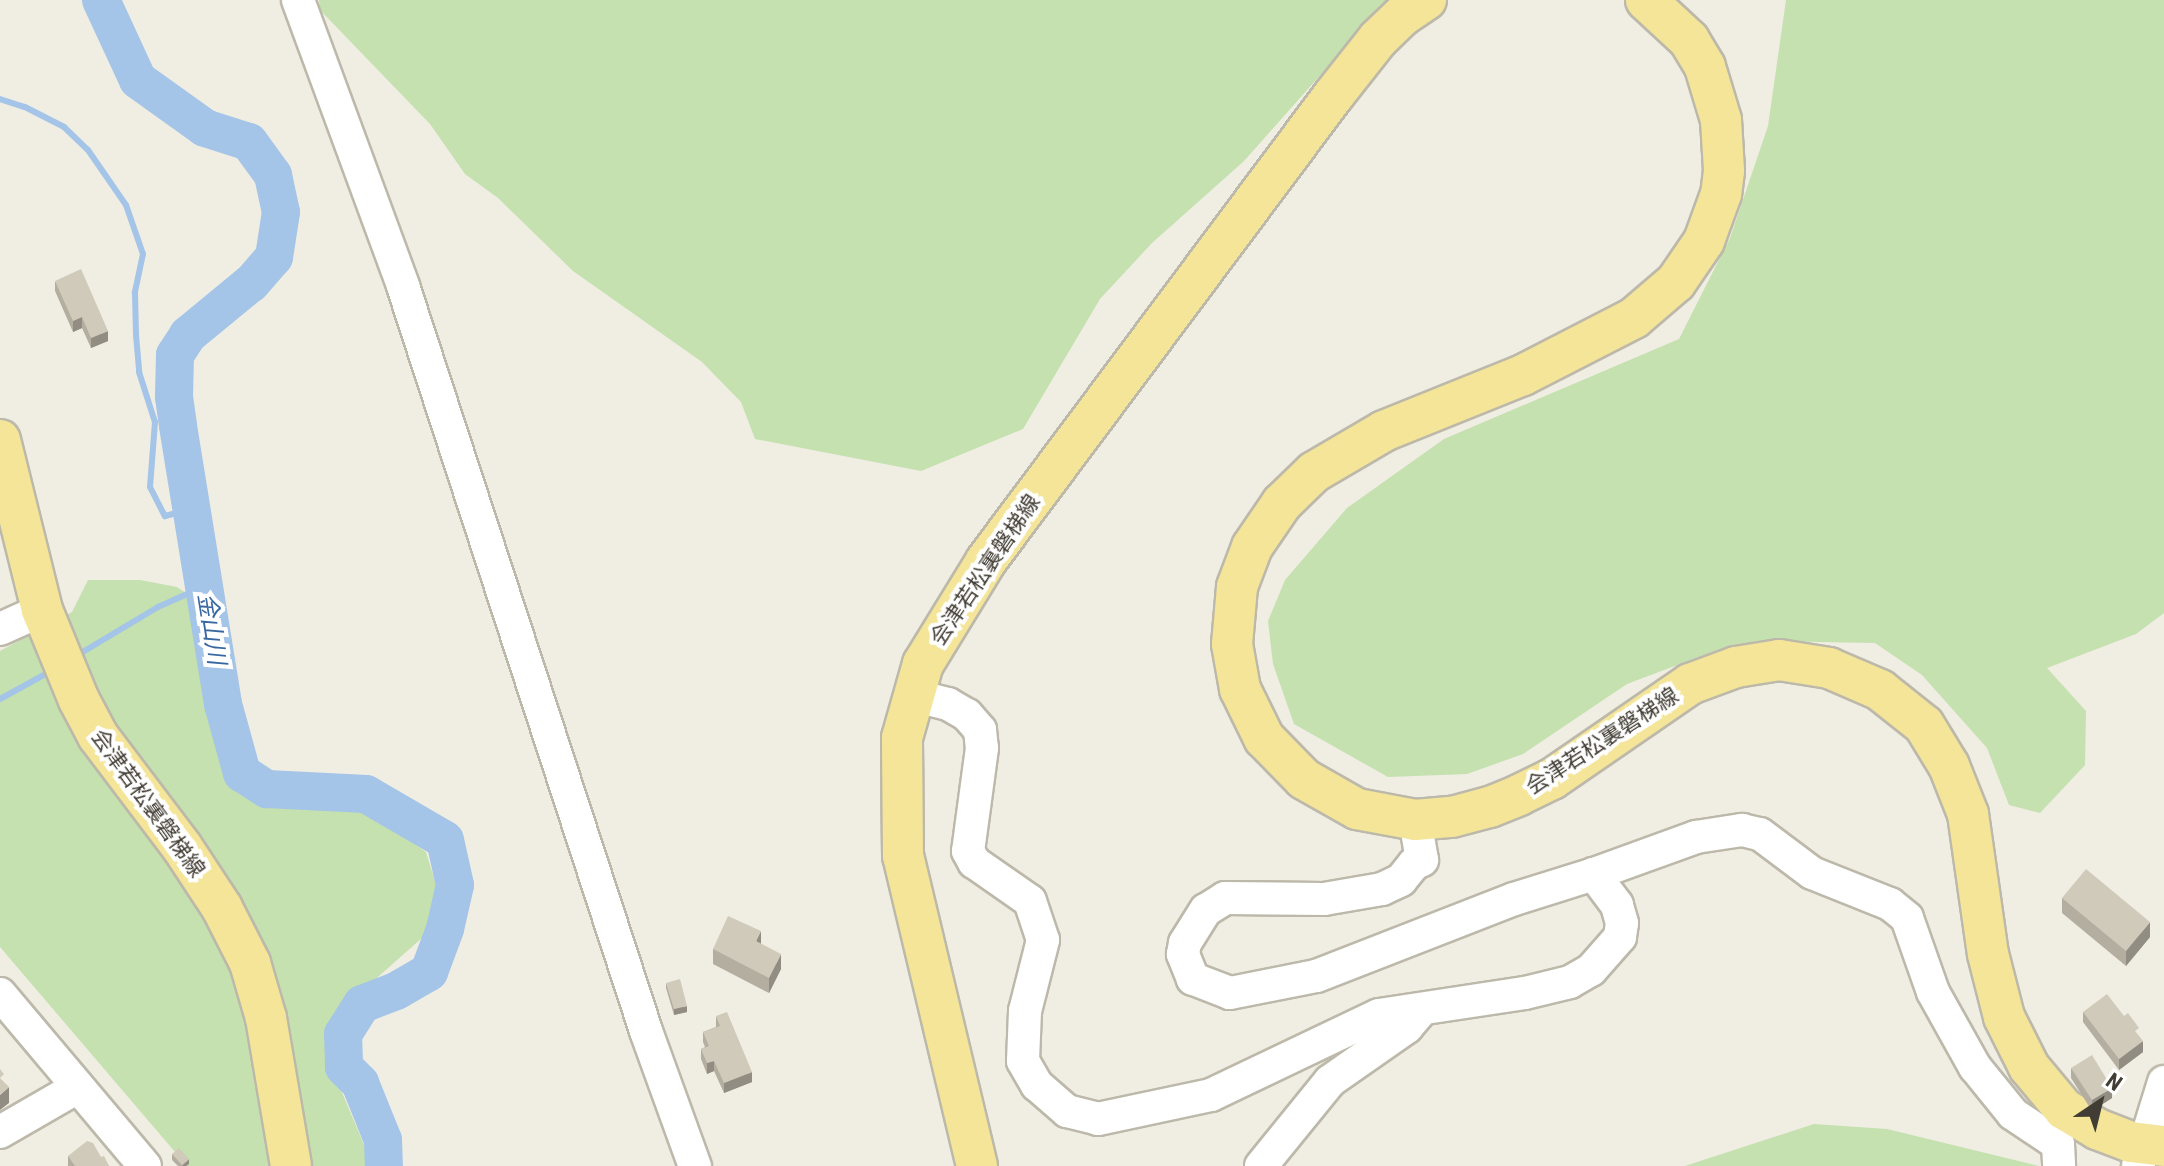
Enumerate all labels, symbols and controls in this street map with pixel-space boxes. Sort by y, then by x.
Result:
street label: 会津若松裏磐梯線 [925,490,1045,650]
water label: 金山川 [191,591,231,667]
street label: 会津若松裏磐梯線 [1521,682,1683,800]
street label: 会津若松裏磐梯線 [86,724,210,882]
north arrow [2060,1062,2140,1142]
text: N [2101,1068,2127,1096]

